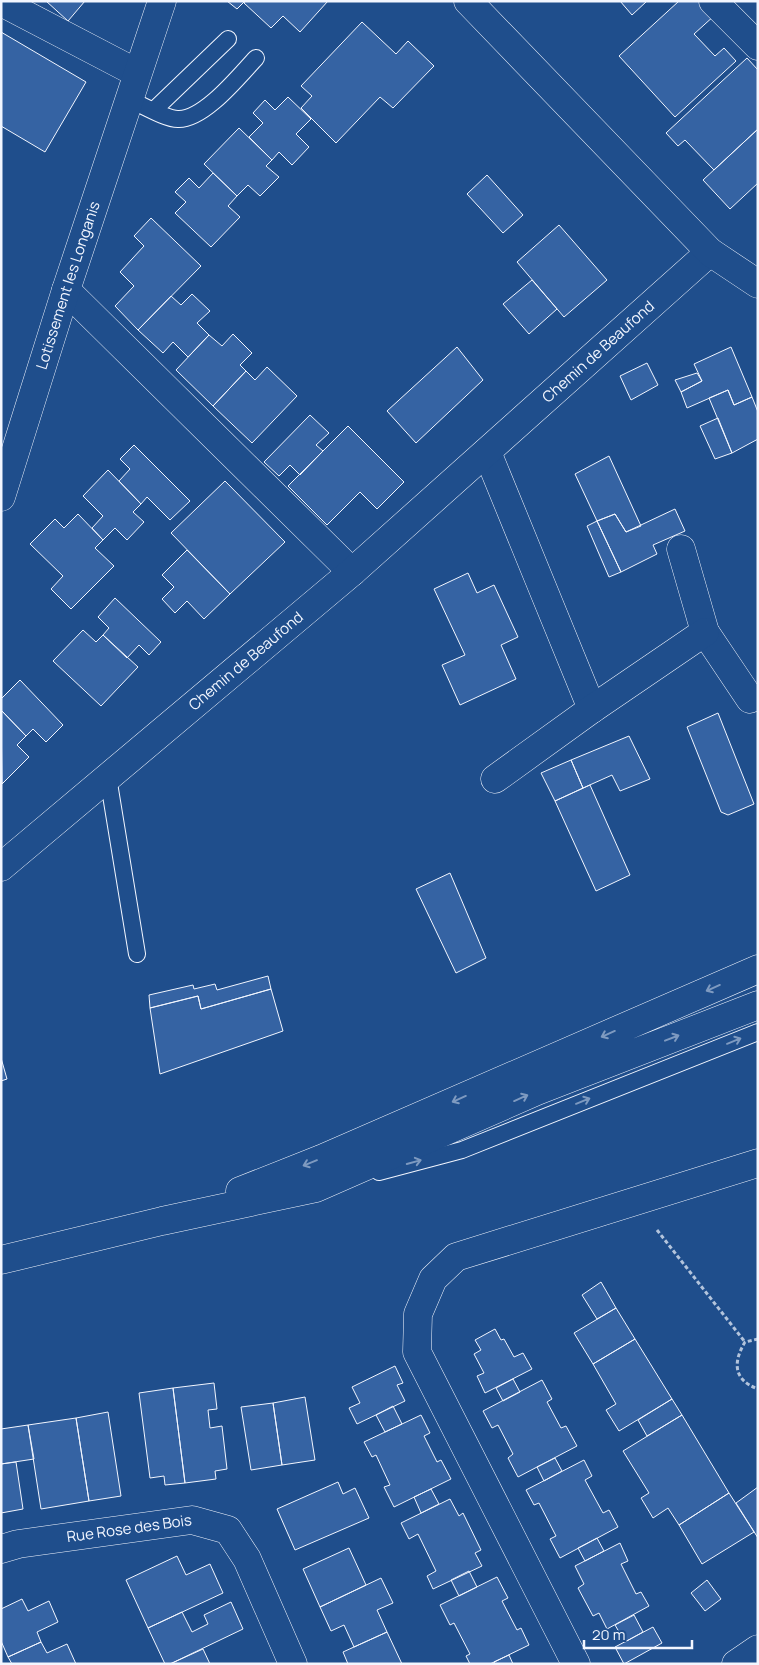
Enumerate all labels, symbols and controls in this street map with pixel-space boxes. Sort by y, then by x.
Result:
street label: Lotissement les Longanis [31,198,105,372]
street label: Chemin de Beaufond [537,296,659,407]
street label: Chemin de Beaufond [184,606,307,715]
one-way arrow [706,984,721,994]
one-way arrow [601,1029,616,1039]
one-way arrow [665,1033,680,1042]
one-way arrow [726,1036,741,1045]
one-way arrow [513,1093,528,1103]
one-way arrow [452,1094,467,1104]
one-way arrow [575,1096,591,1105]
one-way arrow [406,1157,422,1166]
one-way arrow [303,1159,318,1168]
street label: Rue Rose des Bois [65,1509,193,1547]
scale bar [584,1618,692,1650]
text: 20 m [592,1624,625,1645]

